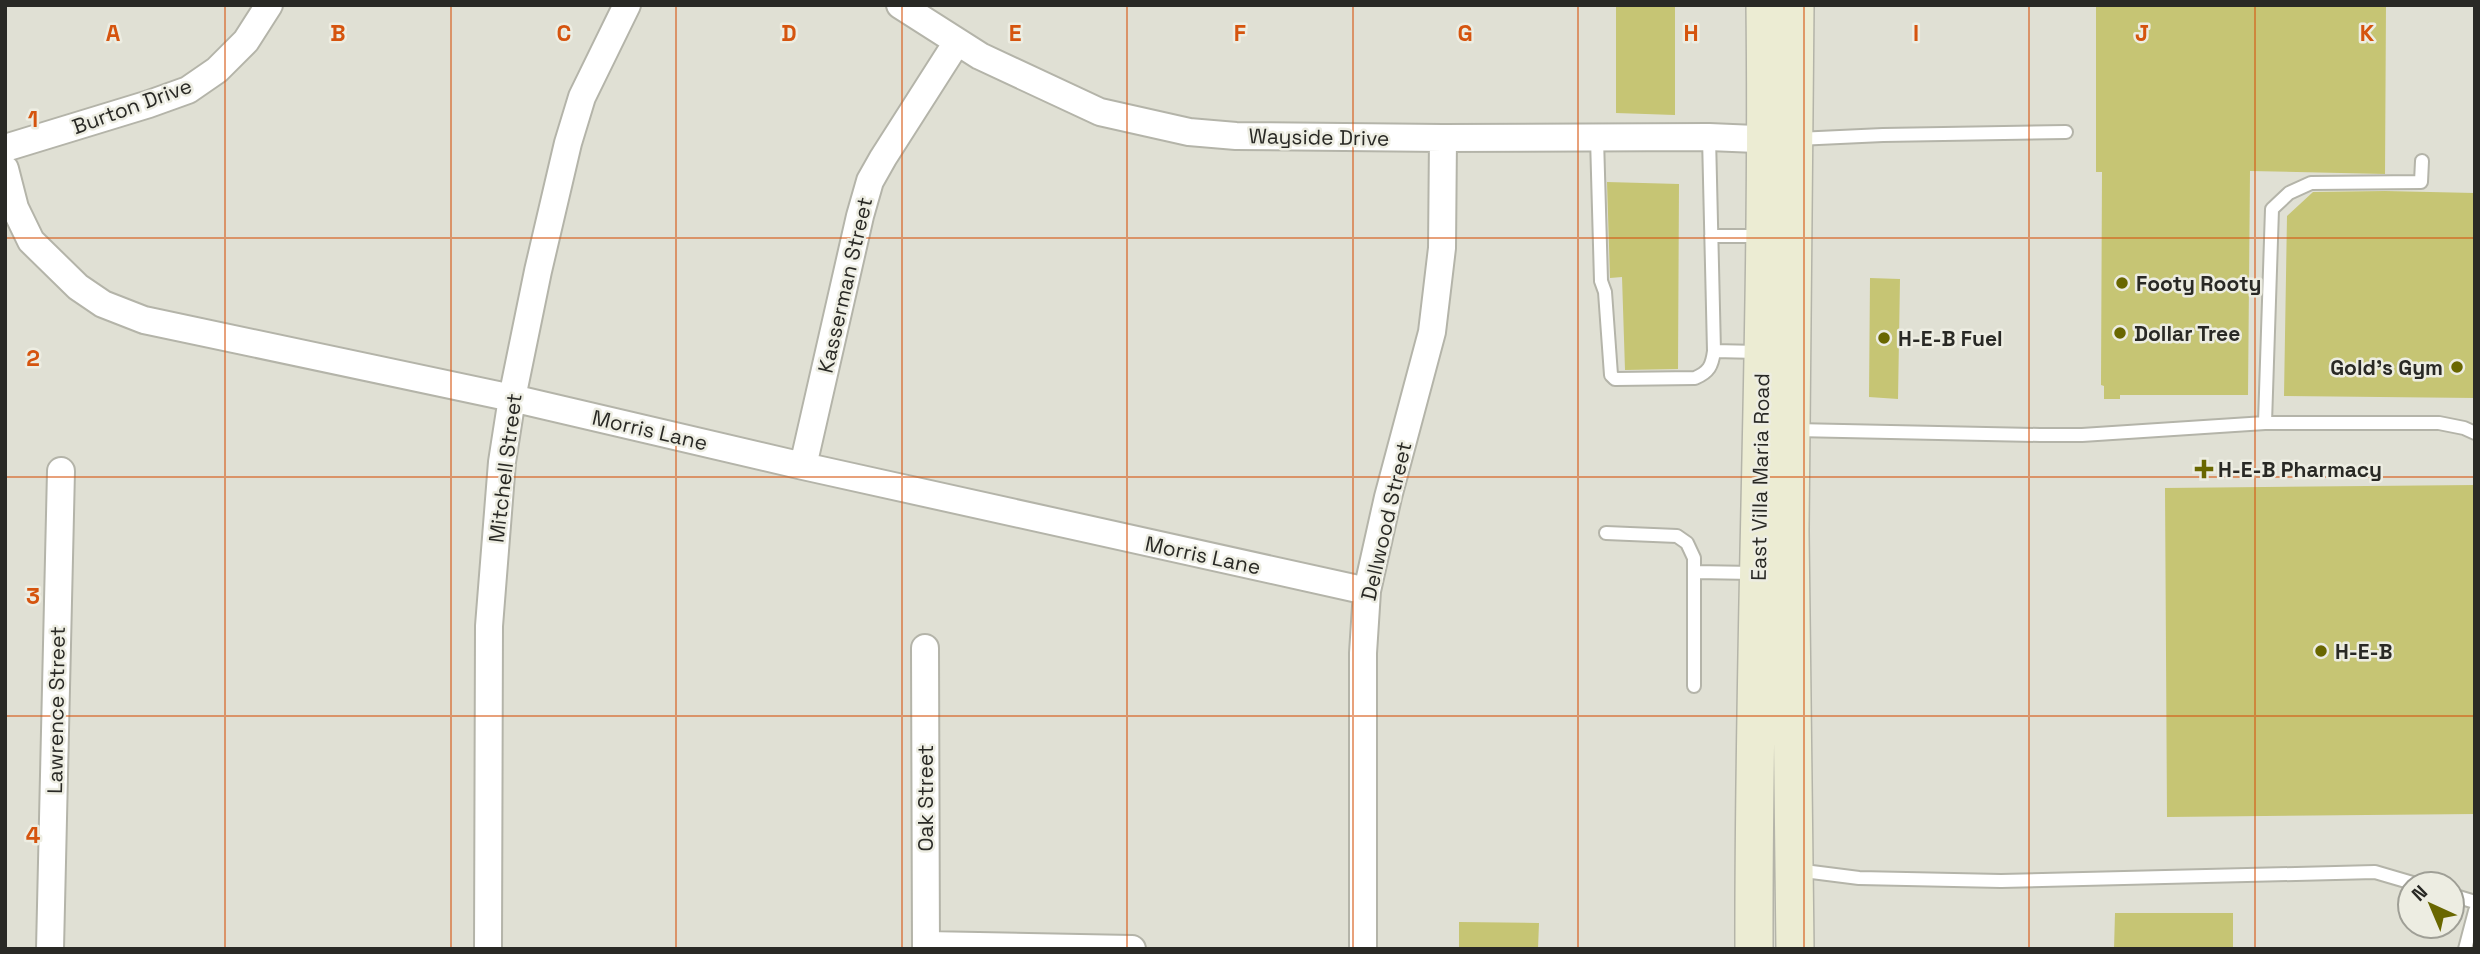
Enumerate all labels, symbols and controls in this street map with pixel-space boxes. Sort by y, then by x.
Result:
text: A [106,18,121,48]
text: B [330,18,346,48]
text: C [557,18,571,48]
text: D [781,18,797,48]
text: E [1009,18,1021,48]
text: F [1234,18,1246,48]
text: G [1457,18,1473,48]
text: H [1683,18,1699,48]
text: I [1913,18,1919,48]
text: J [2135,18,2149,48]
text: K [2360,18,2375,48]
street label: Burton Drive [68,72,196,140]
text: 1 [28,104,38,134]
street label: Wayside Drive [1248,122,1390,152]
street label: Kasserman Street [812,194,878,376]
place label: Footy Rooty [2136,270,2262,297]
marker: Footy Rooty [2114,275,2130,291]
place label: Dollar Tree [2134,320,2240,347]
place label: H-E-B Fuel [1898,325,2003,352]
marker: Dollar Tree [2112,325,2128,341]
marker: H-E-B Fuel [1876,330,1892,346]
text: 2 [26,343,40,373]
place label: Gold's Gym [2330,354,2443,381]
marker: Gold's Gym [2449,359,2465,375]
street label: East Villa Maria Road [1745,373,1775,581]
street label: Mitchell Street [482,392,528,544]
street label: Morris Lane [590,404,710,456]
street label: Dellwood Street [1355,439,1417,603]
place label: H-E-B Pharmacy [2218,456,2382,483]
marker: H-E-B Pharmacy [2196,461,2212,477]
street label: Morris Lane [1143,530,1263,580]
text: 3 [26,581,40,611]
street label: Lawrence Street [41,626,71,794]
place label: H-E-B [2335,638,2393,665]
marker: H-E-B [2313,643,2329,659]
street label: Oak Street [912,745,939,852]
text: 4 [26,820,41,850]
north arrow [2396,870,2466,940]
text: N [2406,880,2433,907]

